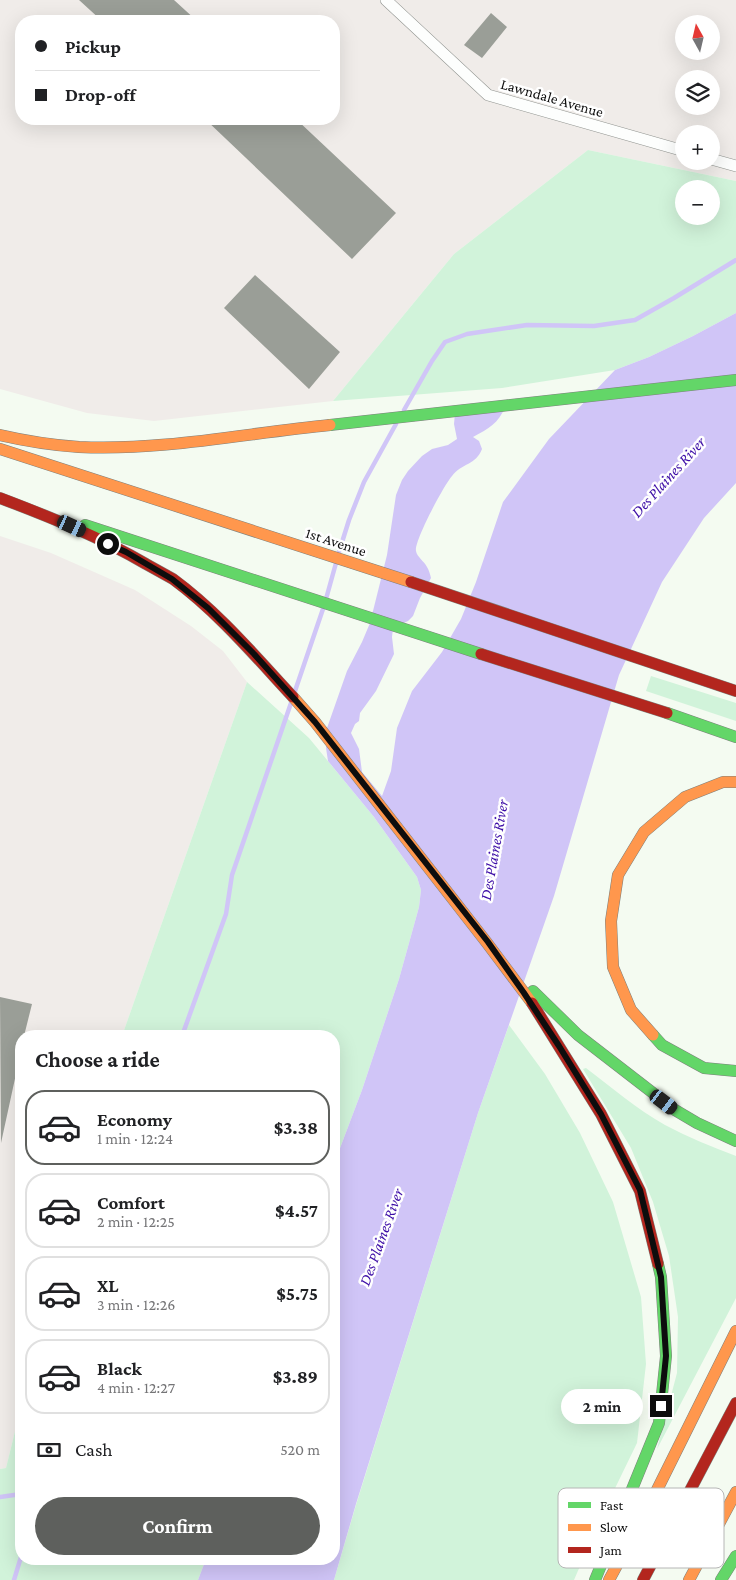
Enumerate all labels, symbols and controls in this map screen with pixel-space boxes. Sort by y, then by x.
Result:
north arrow [675,15,720,60]
map controls [675,15,720,225]
text: Pickup [65,36,121,57]
button: layers [675,70,720,115]
street label: Lawndale Avenue [499,76,605,120]
text: Drop-off [65,84,136,105]
button: + [675,125,720,170]
button: − [675,180,720,225]
water label: Des Plaines River [628,433,709,521]
car [55,513,88,539]
street label: 1st Avenue [304,525,369,559]
route start [97,533,119,555]
water label: Des Plaines River [477,798,511,902]
text: Choose a ride [35,1047,160,1072]
car [647,1087,680,1117]
icon: car [37,1105,82,1150]
text: Economy [97,1109,172,1130]
text: $3.38 [274,1117,318,1138]
text: 1 min · 12:24 [97,1130,173,1147]
water label: Des Plaines River [356,1186,407,1288]
icon: car [37,1188,82,1233]
text: Comfort [97,1192,165,1213]
text: $4.57 [275,1200,318,1221]
text: 2 min · 12:25 [97,1213,175,1230]
icon: car [37,1271,82,1316]
text: XL [97,1275,119,1296]
text: $5.75 [276,1283,318,1304]
text: 3 min · 12:26 [97,1296,175,1313]
icon: car [37,1354,82,1399]
text: Black [97,1358,142,1379]
text: $3.89 [273,1366,318,1387]
text: 4 min · 12:27 [97,1379,175,1396]
callout: 2 min [561,1388,644,1424]
route end [650,1395,672,1417]
text: 2 min [583,1398,621,1415]
icon: cash [35,1436,63,1464]
text: Cash [75,1439,113,1460]
text: 520 m [280,1441,320,1458]
legend [558,1488,724,1568]
button: Confirm [35,1497,320,1555]
text: Fast [600,1497,624,1513]
text: Slow [600,1519,628,1535]
text: Jam [598,1542,622,1558]

